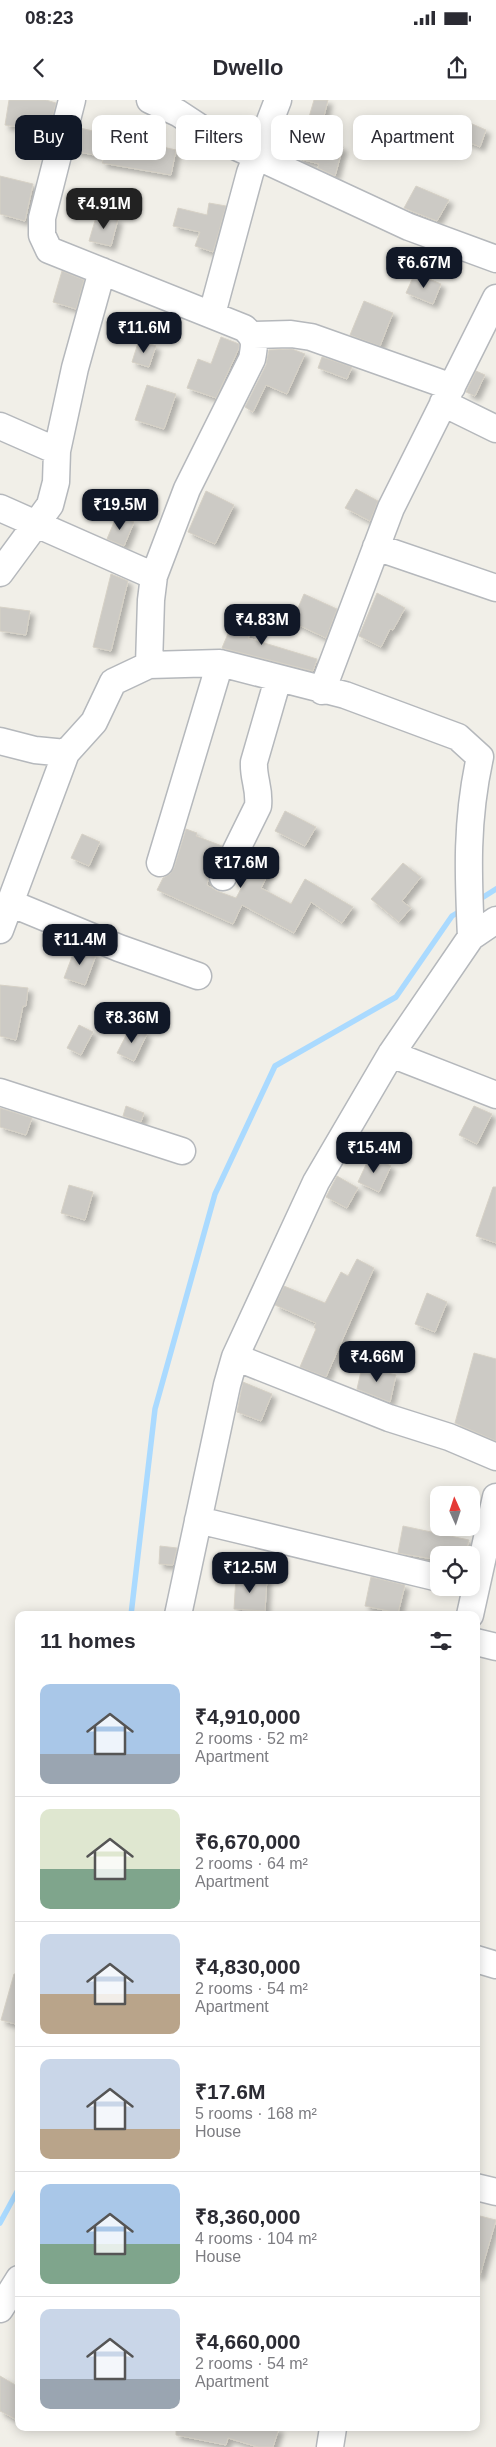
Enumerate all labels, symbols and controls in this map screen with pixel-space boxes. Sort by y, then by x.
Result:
text: 08:23 [25,7,74,28]
icon: back [25,54,53,82]
icon: share [443,54,471,82]
text: Dwello [213,55,283,80]
chip: Buy [15,115,82,160]
chip: Rent [92,115,166,160]
chip: Filters [176,115,261,160]
chip: New [271,115,343,160]
chip: Apartment [353,115,472,160]
pin: ₹4.91M [63,188,145,230]
text: ₹4.91M [77,195,131,212]
pin: ₹6.67M [383,246,465,289]
text: ₹6.67M [397,254,451,271]
pin: ₹11.6M [103,312,185,354]
text: ₹11.6M [118,319,170,336]
pin: ₹19.5M [79,488,161,531]
text: ₹19.5M [93,496,147,513]
pin: ₹4.83M [221,604,303,646]
text: ₹4.83M [235,611,289,628]
pin: ₹17.6M [200,846,282,889]
text: ₹17.6M [214,854,268,871]
pin: ₹11.4M [39,924,121,966]
text: ₹11.4M [54,931,106,948]
pin: ₹8.36M [91,1002,173,1044]
text: ₹8.36M [105,1009,159,1026]
pin: ₹15.4M [333,1132,415,1174]
text: ₹15.4M [347,1139,401,1156]
pin: ₹4.66M [336,1340,418,1383]
text: ₹4.66M [350,1348,404,1365]
north arrow [430,1486,480,1536]
map controls [430,1486,480,1596]
button: locate [430,1546,480,1596]
pin: ₹12.5M [209,1552,291,1594]
text: ₹12.5M [223,1559,277,1576]
icon: filters [427,1627,455,1655]
text: 11 homes [40,1629,136,1652]
icon: home [80,1704,140,1764]
text: ₹4,910,000 [195,1705,300,1728]
text: 2 rooms · 52 m² [195,1730,308,1747]
text: Apartment [195,1748,269,1765]
icon: home [80,1829,140,1889]
text: ₹6,670,000 [195,1830,300,1853]
text: 2 rooms · 64 m² [195,1855,308,1872]
text: Apartment [195,1873,269,1890]
icon: home [80,1954,140,2014]
text: ₹4,830,000 [195,1955,300,1978]
text: 2 rooms · 54 m² [195,1980,308,1997]
text: Apartment [195,1998,269,2015]
icon: home [80,2079,140,2139]
text: ₹17.6M [195,2080,265,2103]
text: 5 rooms · 168 m² [195,2105,317,2122]
text: House [195,2123,241,2140]
icon: home [80,2204,140,2264]
text: ₹8,360,000 [195,2205,300,2228]
text: 4 rooms · 104 m² [195,2230,317,2247]
text: House [195,2248,241,2265]
icon: home [80,2329,140,2389]
text: ₹4,660,000 [195,2330,300,2353]
text: 2 rooms · 54 m² [195,2355,308,2372]
text: Apartment [195,2373,269,2390]

